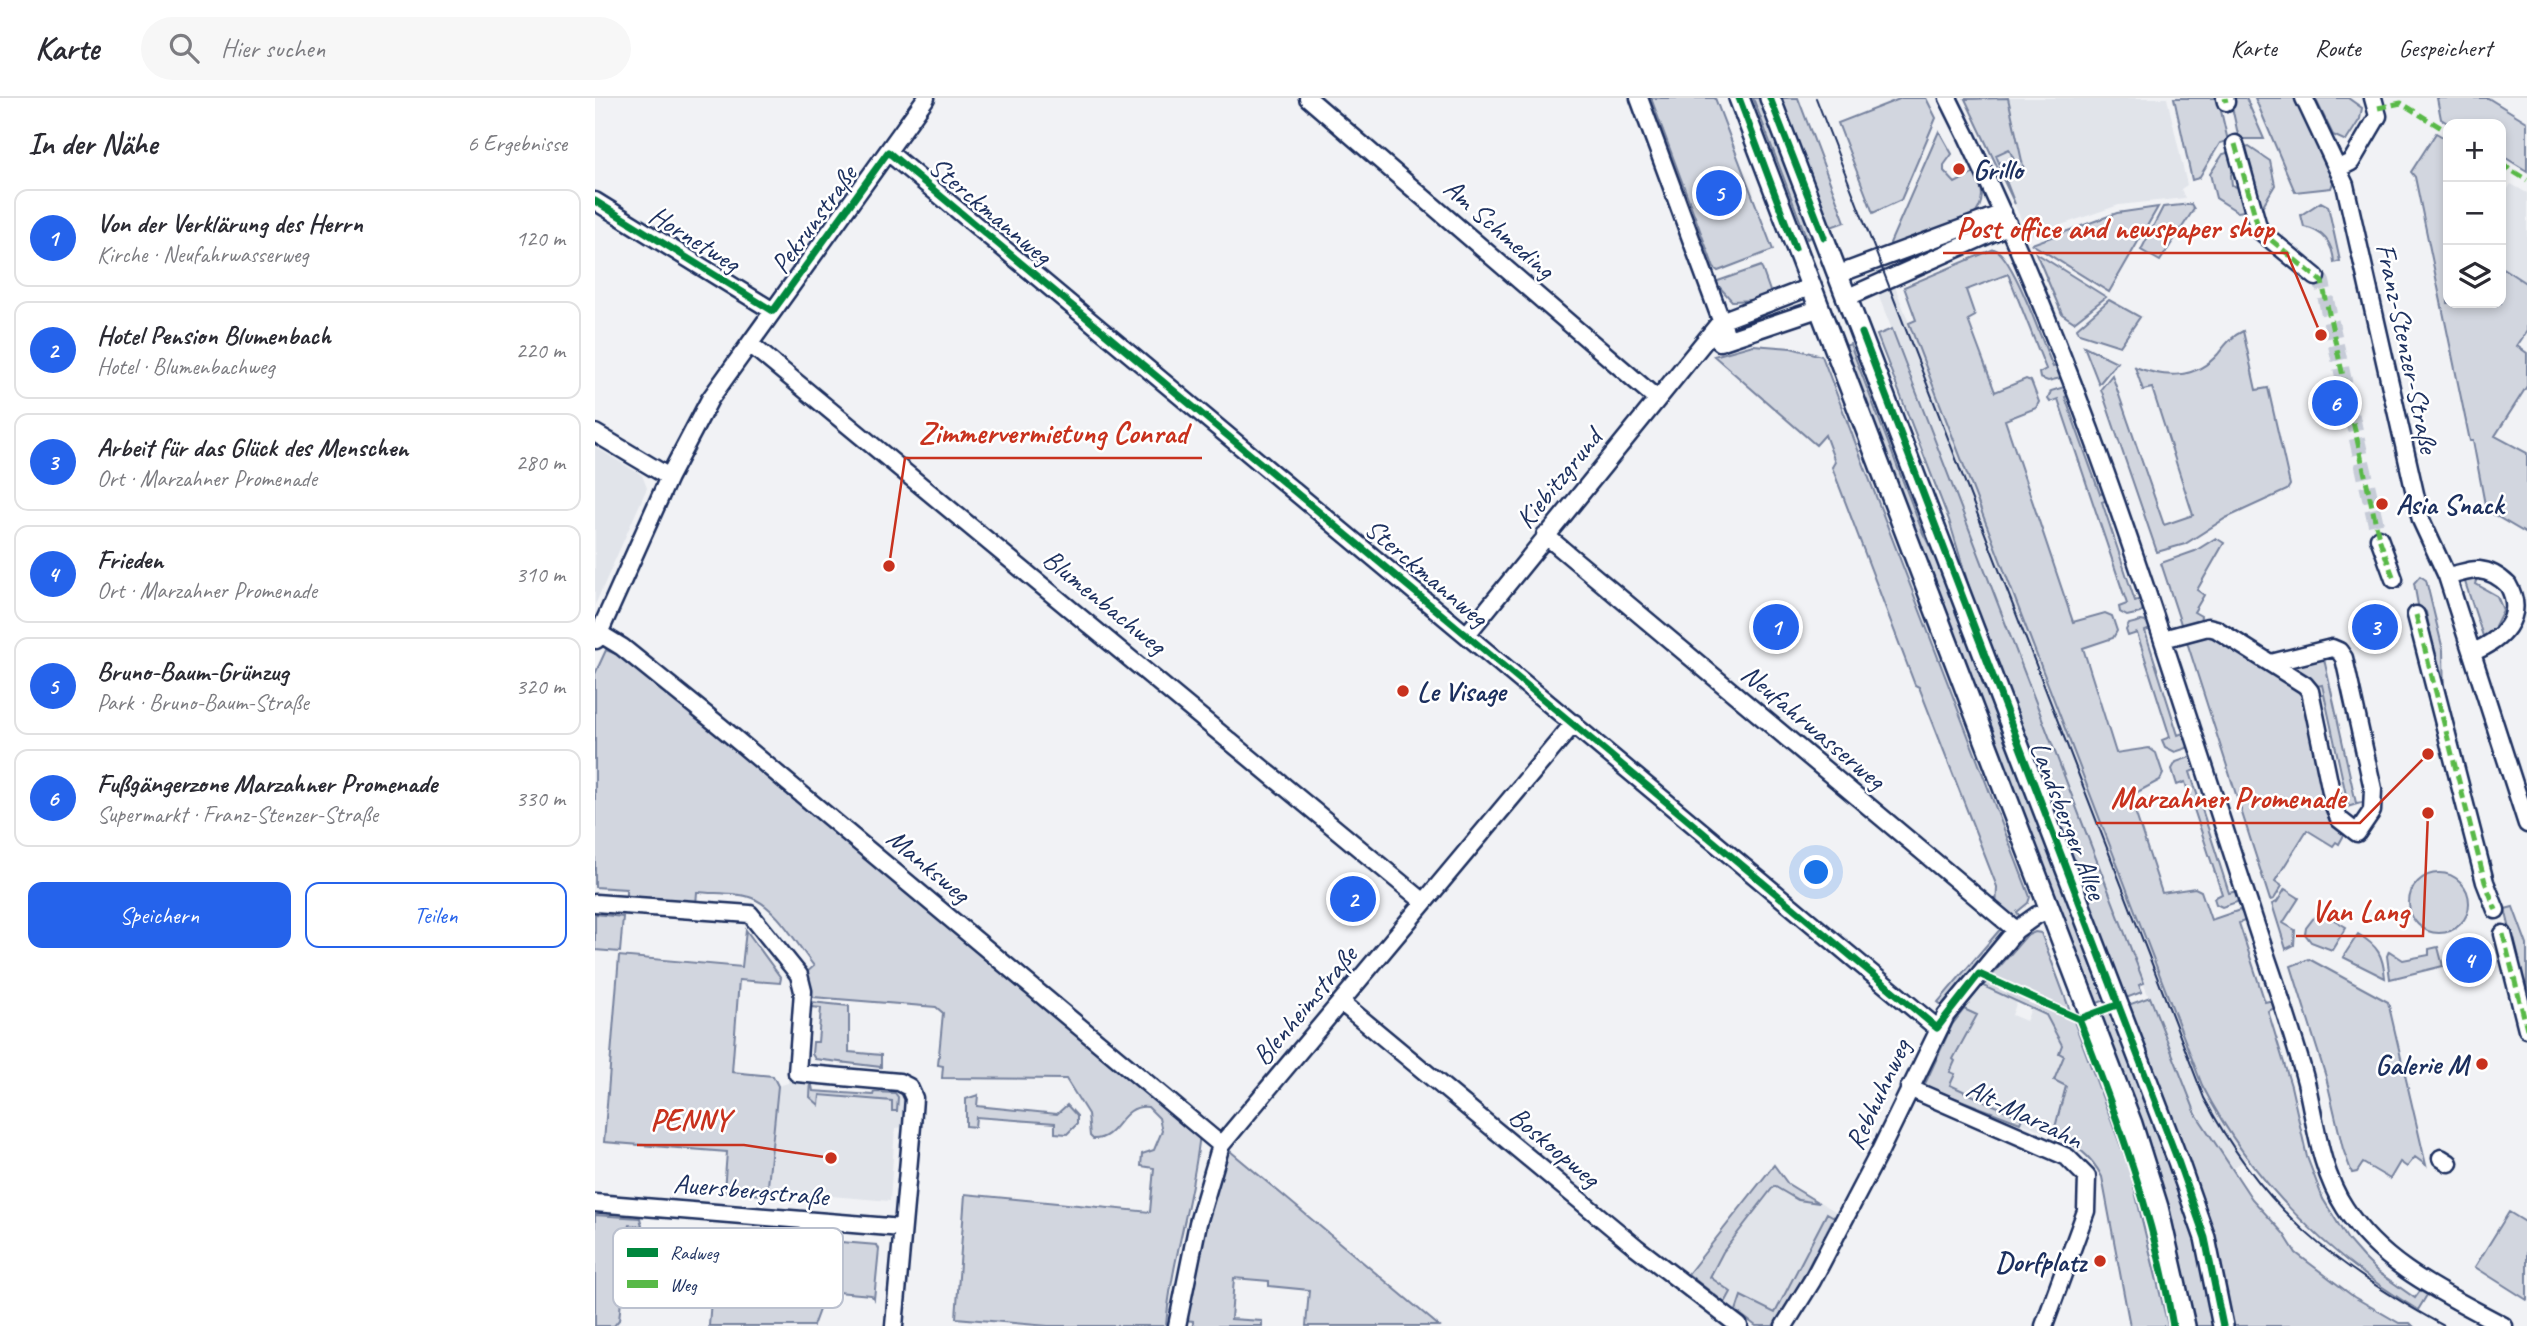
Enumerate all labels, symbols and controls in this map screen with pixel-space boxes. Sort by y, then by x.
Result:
search box [141,17,631,80]
text: Karte [35,27,99,69]
icon: search [165,29,203,67]
text: Hier suchen [221,32,325,65]
text: Karte [2231,33,2277,63]
text: Route [2315,33,2360,63]
text: Gespeichert [2398,33,2492,63]
map controls [2443,119,2506,308]
button: + [2443,119,2506,182]
text: In der Nähe [28,125,157,163]
text: 6 Ergebnisse [467,129,567,158]
street label: Sterckmannweg [922,149,1061,273]
place label: Grillo [1973,152,2026,187]
street label: Pekrunstraße [762,157,866,280]
marker: Grillo [1951,161,1967,177]
pin: 5 [1696,167,1742,219]
street label: Am Schmeding [1437,170,1563,287]
button: − [2443,182,2506,245]
street label: Hornetweg [643,197,748,281]
callout: Post office and newspaper shop [1943,202,2287,253]
text: Von der Verklärung des Herrn [97,207,363,240]
text: Post office and newspaper shop [1956,209,2276,247]
text: 1 [48,224,58,253]
text: 120 m [516,224,565,253]
text: Kirche · Neufahrwasserweg [97,240,308,269]
street label: Franz-Stenzer-Straße [2368,240,2447,458]
button: layers [2443,245,2506,308]
text: Hotel Pension Blumenbach [97,319,331,352]
text: 2 [48,336,58,365]
text: 220 m [516,336,565,365]
text: Hotel · Blumenbachweg [97,352,274,381]
pin: 6 [2312,377,2358,429]
callout: Zimmervermietung Conrad [905,407,1202,458]
text: Zimmervermietung Conrad [919,414,1192,452]
street label: Kiebitzgrund [1508,418,1612,535]
text: Arbeit für das Glück des Menschen [97,431,408,464]
text: 3 [48,448,58,477]
text: 280 m [516,448,565,477]
text: Ort · Marzahner Promenade [97,464,317,493]
place label: Asia Snack [2396,487,2506,522]
marker: Asia Snack [2374,496,2390,512]
street label: Sterckmannweg [1358,511,1497,635]
street label: Blumenbachweg [1036,541,1175,663]
text: Frieden [97,543,163,576]
text: 4 [48,560,58,589]
text: 310 m [516,560,565,589]
text: Ort · Marzahner Promenade [97,576,317,605]
pin: 1 [1753,601,1799,653]
pin: 3 [2352,601,2398,653]
text: Bruno-Baum-Grünzug [97,655,289,688]
street label: Neufahrwasserweg [1734,656,1894,798]
text: 5 [48,672,58,701]
text: 320 m [516,672,565,701]
place label: Le Visage [1417,674,1508,709]
marker: Le Visage [1395,683,1411,699]
text: Park · Bruno-Baum-Straße [97,688,309,717]
street label: Landsberger Allee [2022,736,2115,906]
text: Fußgängerzone Marzahner Promenade [97,767,437,800]
callout: Marzahner Promenade [2096,772,2360,823]
text: Marzahner Promenade [2111,779,2348,817]
text: 6 [48,784,58,813]
text: 330 m [516,784,565,813]
text: Supermarkt · Franz-Stenzer-Straße [97,800,378,829]
street label: Manksweg [880,820,979,912]
your location [1799,855,1833,889]
pin: 2 [1330,873,1376,925]
button: Speichern [28,882,291,948]
button: Teilen [305,882,567,948]
callout: Van Lang [2296,885,2423,936]
text: Van Lang [2311,892,2411,930]
pin: 4 [2446,934,2492,986]
street label: Blenheimstraße [1244,937,1366,1072]
street label: Rebhuhnweg [1837,1032,1919,1155]
place label: Galerie M [2375,1047,2472,1082]
marker: Galerie M [2474,1056,2490,1072]
street label: Alt-Marzahn [1961,1070,2090,1157]
callout: PENNY [637,1094,744,1145]
street label: Boskoopweg [1502,1098,1609,1196]
text: PENNY [650,1101,736,1139]
street label: Auersbergstraße [672,1165,832,1214]
legend [613,1228,843,1308]
text: Radweg [670,1241,720,1265]
place label: Dorfplatz [1996,1244,2088,1279]
marker: Dorfplatz [2092,1253,2108,1269]
text: Weg [670,1273,698,1297]

